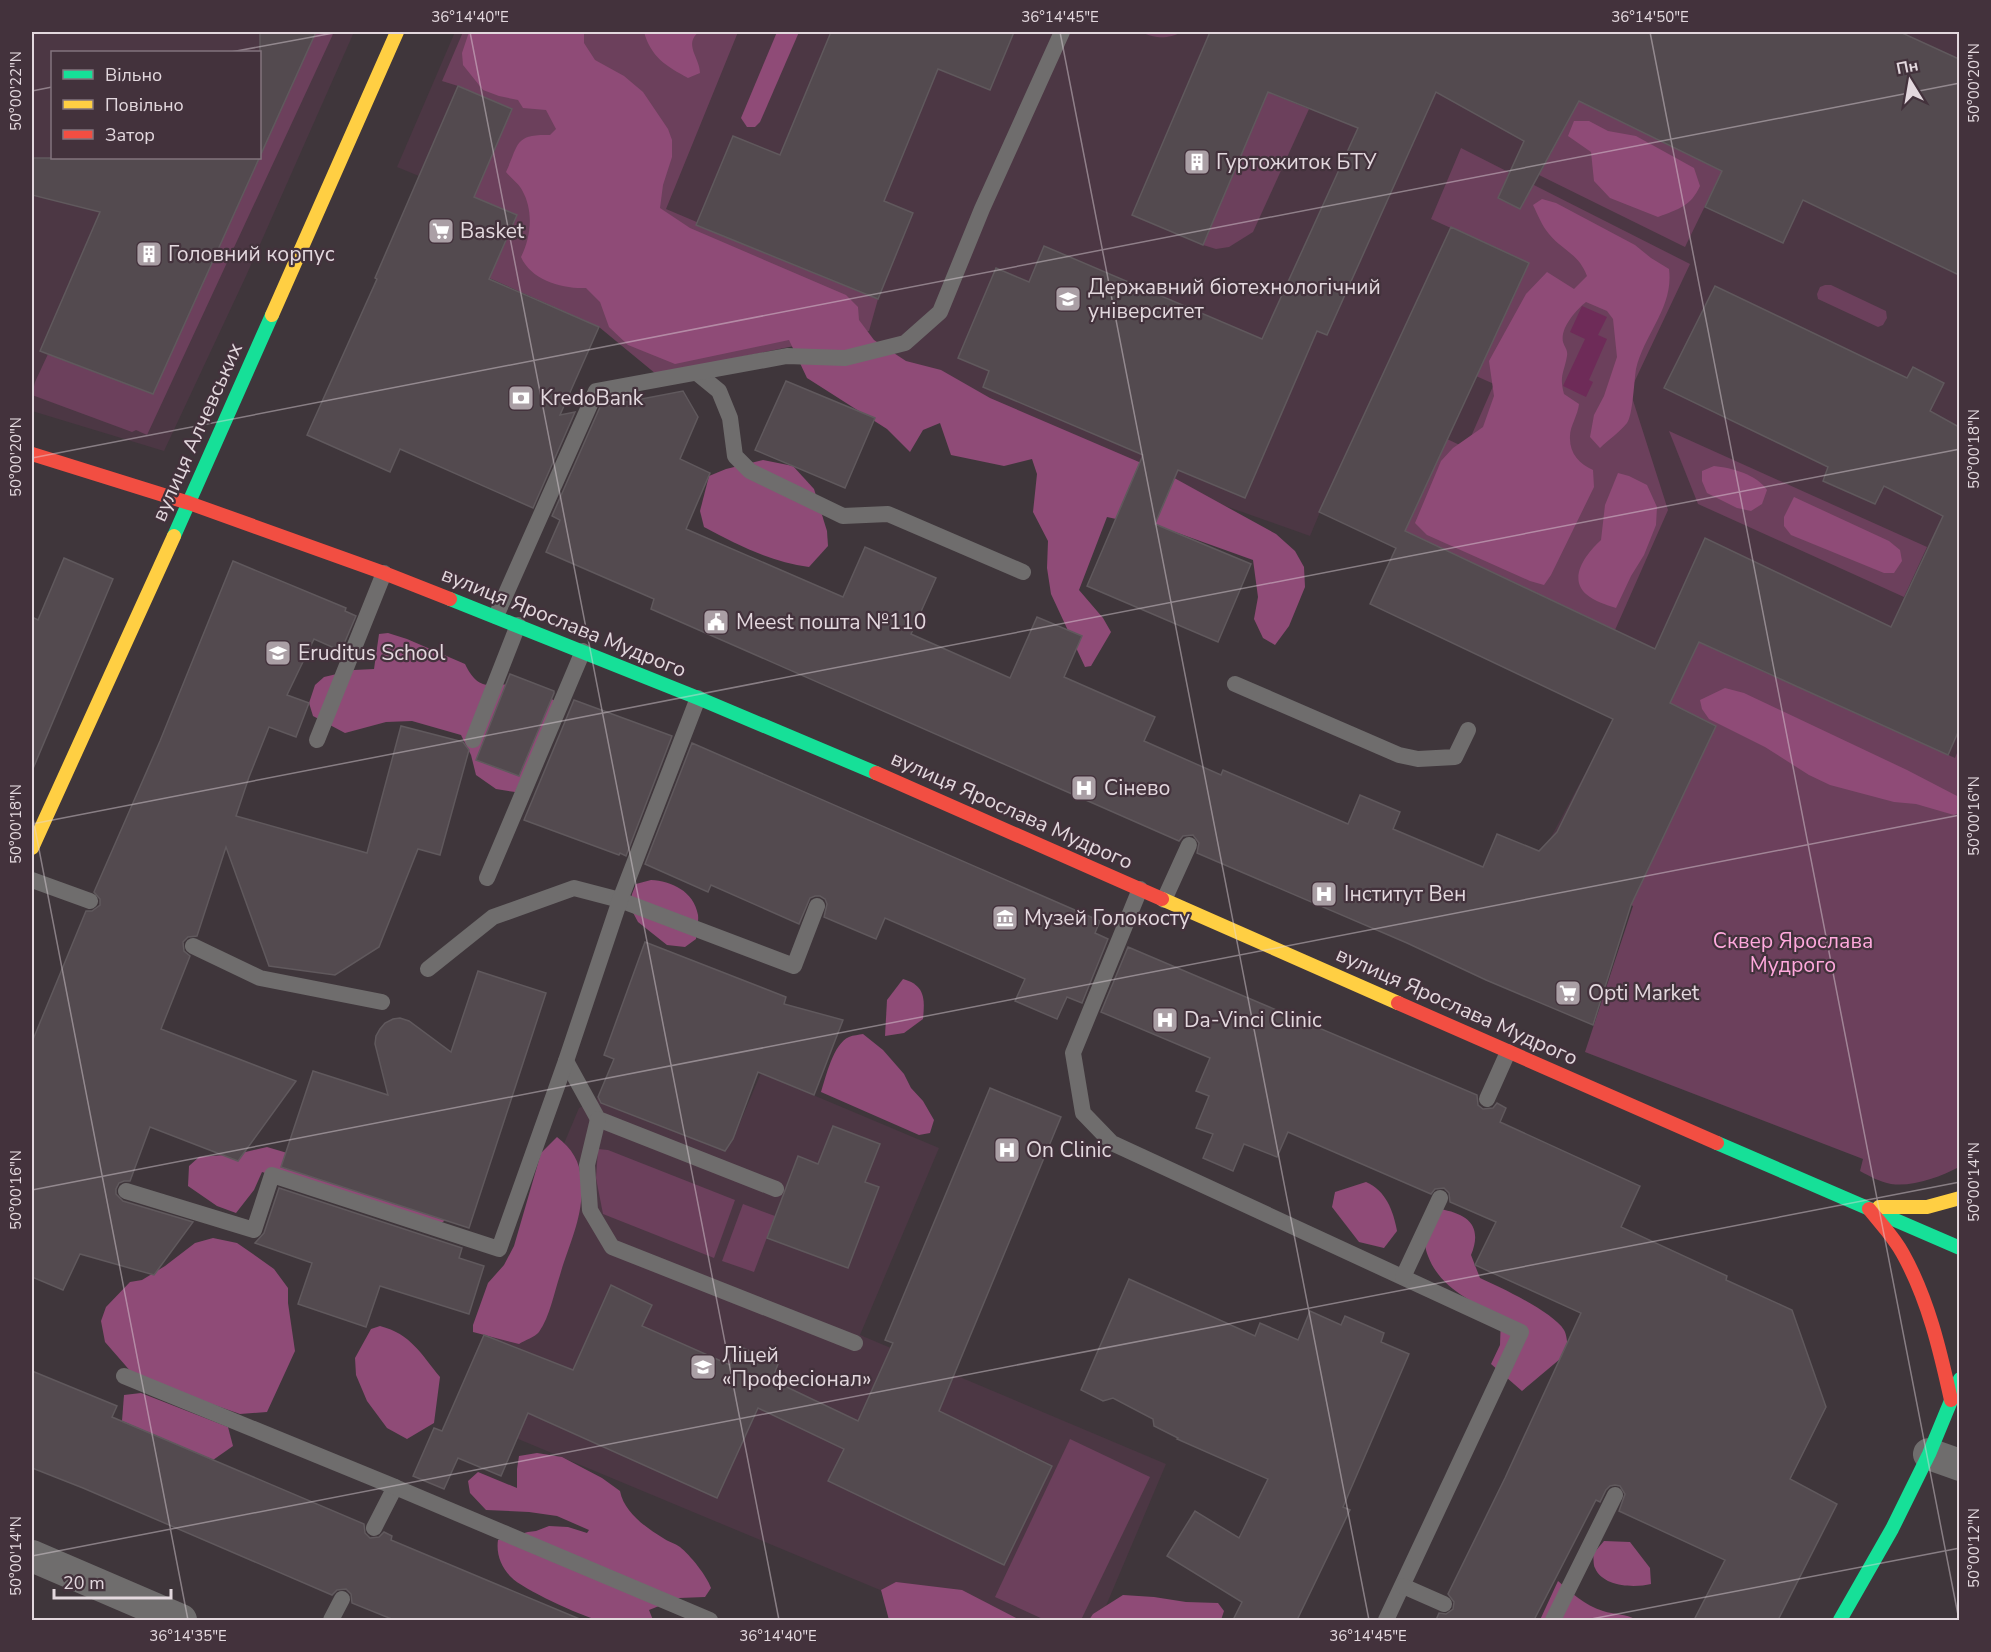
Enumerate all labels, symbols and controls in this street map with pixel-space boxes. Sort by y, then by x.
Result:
text: 36°14'40"E [431,7,509,27]
text: 36°14'45"E [1021,7,1099,27]
text: 36°14'50"E [1611,7,1689,27]
text: 50°00'20"N [1964,43,1984,123]
text: 50°00'22"N [6,51,26,131]
legend [51,51,261,159]
north arrow [1880,51,1940,111]
text: Пн [1894,54,1920,80]
text: Вільно [105,63,162,87]
text: Повільно [105,93,184,117]
text: Затор [105,123,155,147]
building icon: Гуртожиток БТУ [1182,147,1212,177]
place label: Гуртожиток БТУ [1216,148,1377,176]
supermarket icon: Basket [426,216,456,246]
place label: Basket [460,217,525,245]
building icon: Головний корпус [134,239,164,269]
place label: Головний корпус [168,240,335,268]
place label: Державний біотехнологічний університет [1088,273,1381,325]
school or university icon: Державний біотехнологічний університет [1053,284,1083,314]
street label: вулиця Алчевських [145,338,249,526]
bank icon: KredoBank [506,383,536,413]
place label: KredoBank [540,384,644,412]
text: 50°00'18"N [1964,409,1984,489]
text: 50°00'20"N [6,417,26,497]
street label: вулиця Ярослава Мудрого [437,560,691,684]
public building icon: Meest пошта №110 [701,607,731,637]
place label: Meest пошта №110 [736,608,926,636]
school or university icon: Eruditus School [263,638,293,668]
place label: Eruditus School [298,639,446,667]
street label: вулиця Ярослава Мудрого [887,744,1137,876]
hospital icon: Сінево [1069,773,1099,803]
place label: Сінево [1104,774,1170,802]
text: 50°00'16"N [1964,776,1984,856]
text: 50°00'18"N [6,784,26,864]
hospital icon: Інститут Вен [1309,879,1339,909]
place label: Інститут Вен [1344,880,1466,908]
museum icon: Музей Голокосту [990,903,1020,933]
place label: Музей Голокосту [1024,904,1190,932]
park label: Сквер Ярослава Мудрого [1713,927,1873,979]
street label: вулиця Ярослава Мудрого [1332,940,1582,1072]
supermarket icon: Opti Market [1553,978,1583,1008]
place label: Opti Market [1588,979,1700,1007]
hospital icon: Da-Vinci Сlinic [1150,1005,1180,1035]
place label: Da-Vinci Сlinic [1184,1006,1322,1034]
hospital icon: On Clinic [992,1135,1022,1165]
place label: On Clinic [1026,1136,1111,1164]
text: 50°00'14"N [1964,1142,1984,1222]
text: 50°00'16"N [6,1150,26,1230]
place label: Ліцей «Професіонал» [722,1341,871,1393]
school or university icon: Ліцей «Професіонал» [688,1352,718,1382]
text: 50°00'12"N [1964,1508,1984,1588]
text: 50°00'14"N [6,1516,26,1596]
scale bar [54,1562,171,1600]
text: 20 m [63,1571,105,1595]
text: 36°14'35"E [149,1626,227,1646]
text: 36°14'40"E [739,1626,817,1646]
text: 36°14'45"E [1329,1626,1407,1646]

